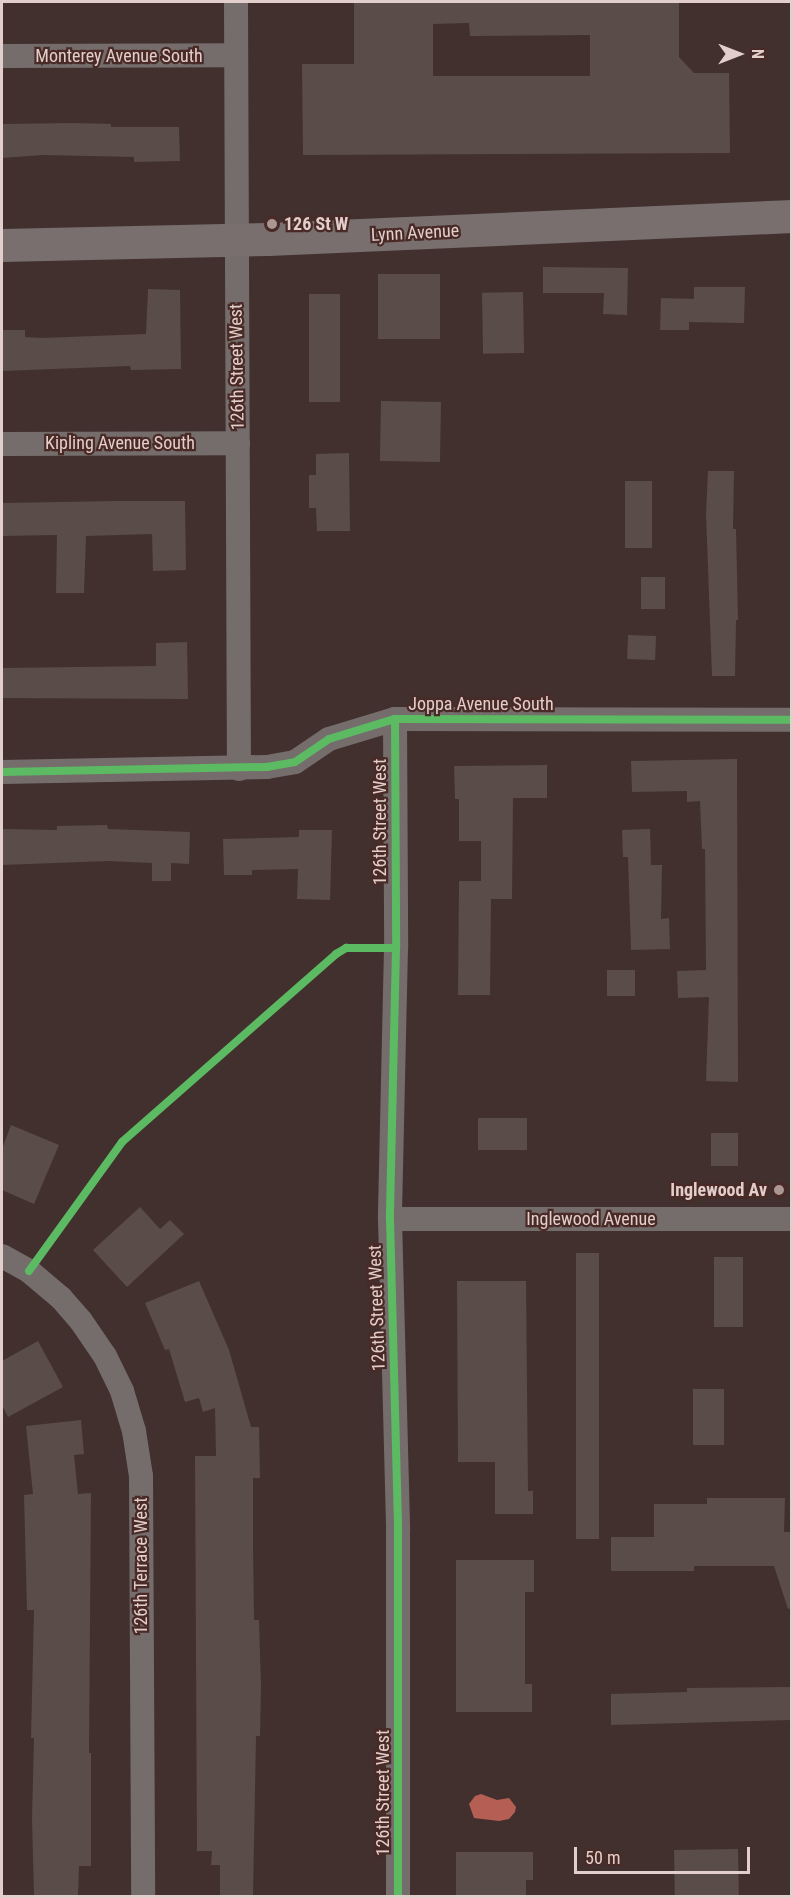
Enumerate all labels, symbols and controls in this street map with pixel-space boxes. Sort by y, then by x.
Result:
north arrow [709,24,769,84]
street label: Monterey Avenue South [35,45,203,67]
text: N [748,49,767,59]
place label: 126 St W [284,213,348,235]
marker: 126 St W [265,217,279,231]
street label: Lynn Avenue [370,220,460,246]
street label: 126th Street West [225,304,249,430]
street label: Kipling Avenue South [45,432,195,454]
street label: Joppa Avenue South [408,693,554,715]
street label: 126th Street West [369,759,391,885]
place label: Inglewood Av [670,1179,767,1201]
marker: Inglewood Av [772,1183,786,1197]
street label: Inglewood Avenue [526,1208,656,1230]
street label: 126th Street West [364,1244,390,1372]
street label: 126th Terrace West [130,1497,152,1635]
street label: 126th Street West [372,1730,394,1856]
scale bar [577,1835,752,1873]
text: 50 m [585,1847,620,1868]

